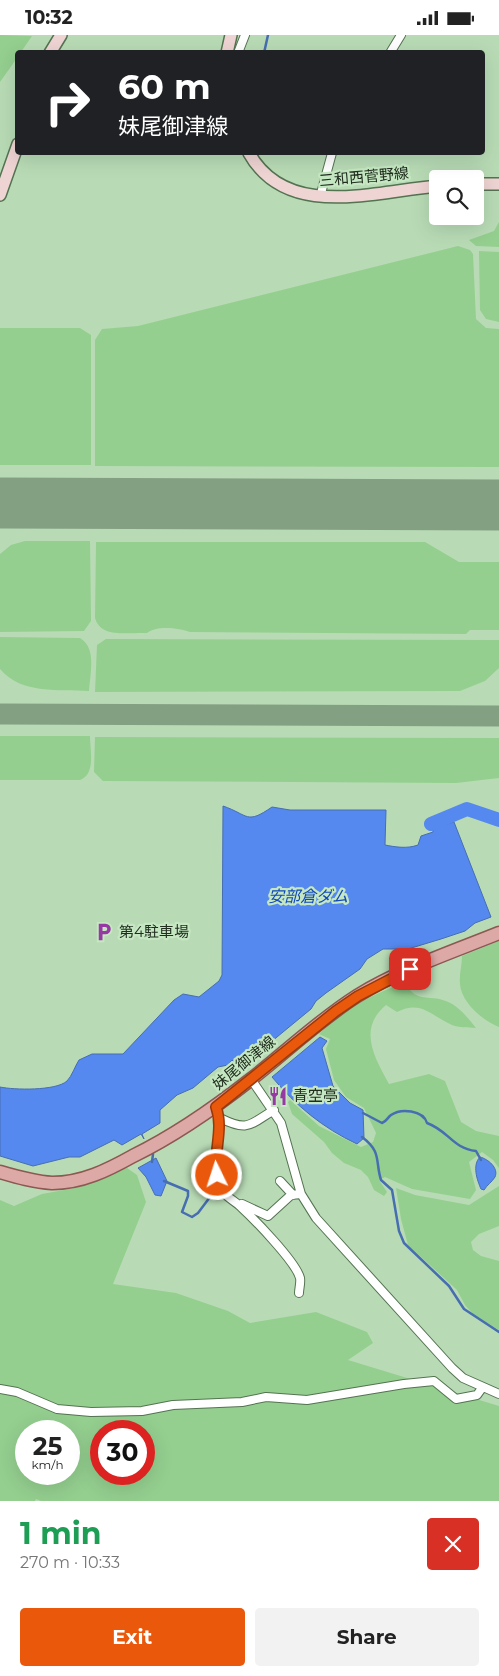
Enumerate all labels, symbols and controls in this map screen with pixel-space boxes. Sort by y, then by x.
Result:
text: 10:32 [25,6,73,29]
text: 60 m [118,65,211,108]
icon: right [35,70,100,135]
text: 妹尾御津線 [118,113,228,140]
street label: 三和西菅野線 [318,163,410,190]
map controls [429,170,484,225]
button: search [429,170,484,225]
water label: 安部倉ダム [268,887,348,906]
parking icon: 第4駐車場 [93,921,115,943]
place label: 第4駐車場 [119,922,189,941]
pin [389,948,431,990]
icon: arrive [396,955,424,983]
street label: 妹尾御津線 [209,1032,279,1094]
restaurant icon: 青空亭 [267,1085,289,1107]
place label: 青空亭 [293,1086,338,1105]
position arrow [190,1148,242,1200]
speed limit sign: 30 [90,1420,155,1485]
text: 25 [33,1431,62,1461]
text: km/h [31,1457,64,1472]
text: 1 min [20,1515,101,1552]
button: close [427,1518,479,1570]
text: 270 m · 10:33 [20,1553,120,1572]
button: Exit [20,1608,245,1666]
button: Share [255,1608,479,1666]

